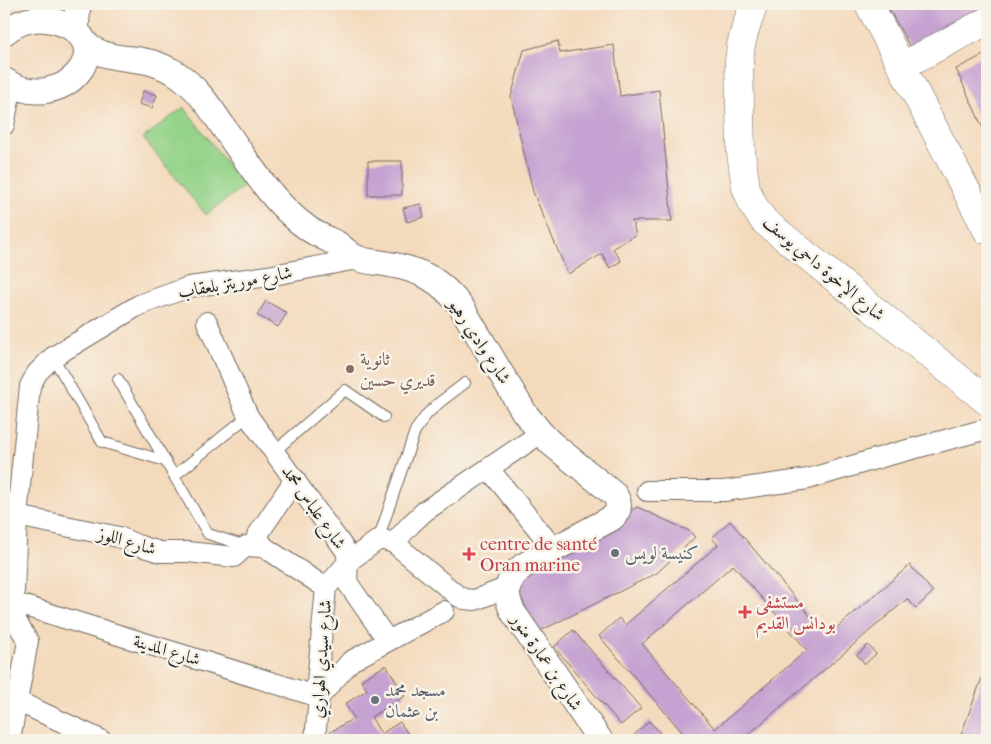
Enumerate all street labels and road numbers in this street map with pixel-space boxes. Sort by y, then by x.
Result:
street label: شارع الإخوة داحي يوسف [756,211,889,329]
street label: شارع موريتز بلعقاب [176,262,295,307]
street label: شارع وادي رهيو [440,293,515,390]
street label: شارع علباس محمد [274,461,350,556]
street label: شارع اللوز [92,523,158,564]
street label: شارع سيدي الهواري [307,599,340,719]
street label: شارع بن عمارة منور [502,608,587,717]
street label: شارع المدينة [130,630,203,674]

